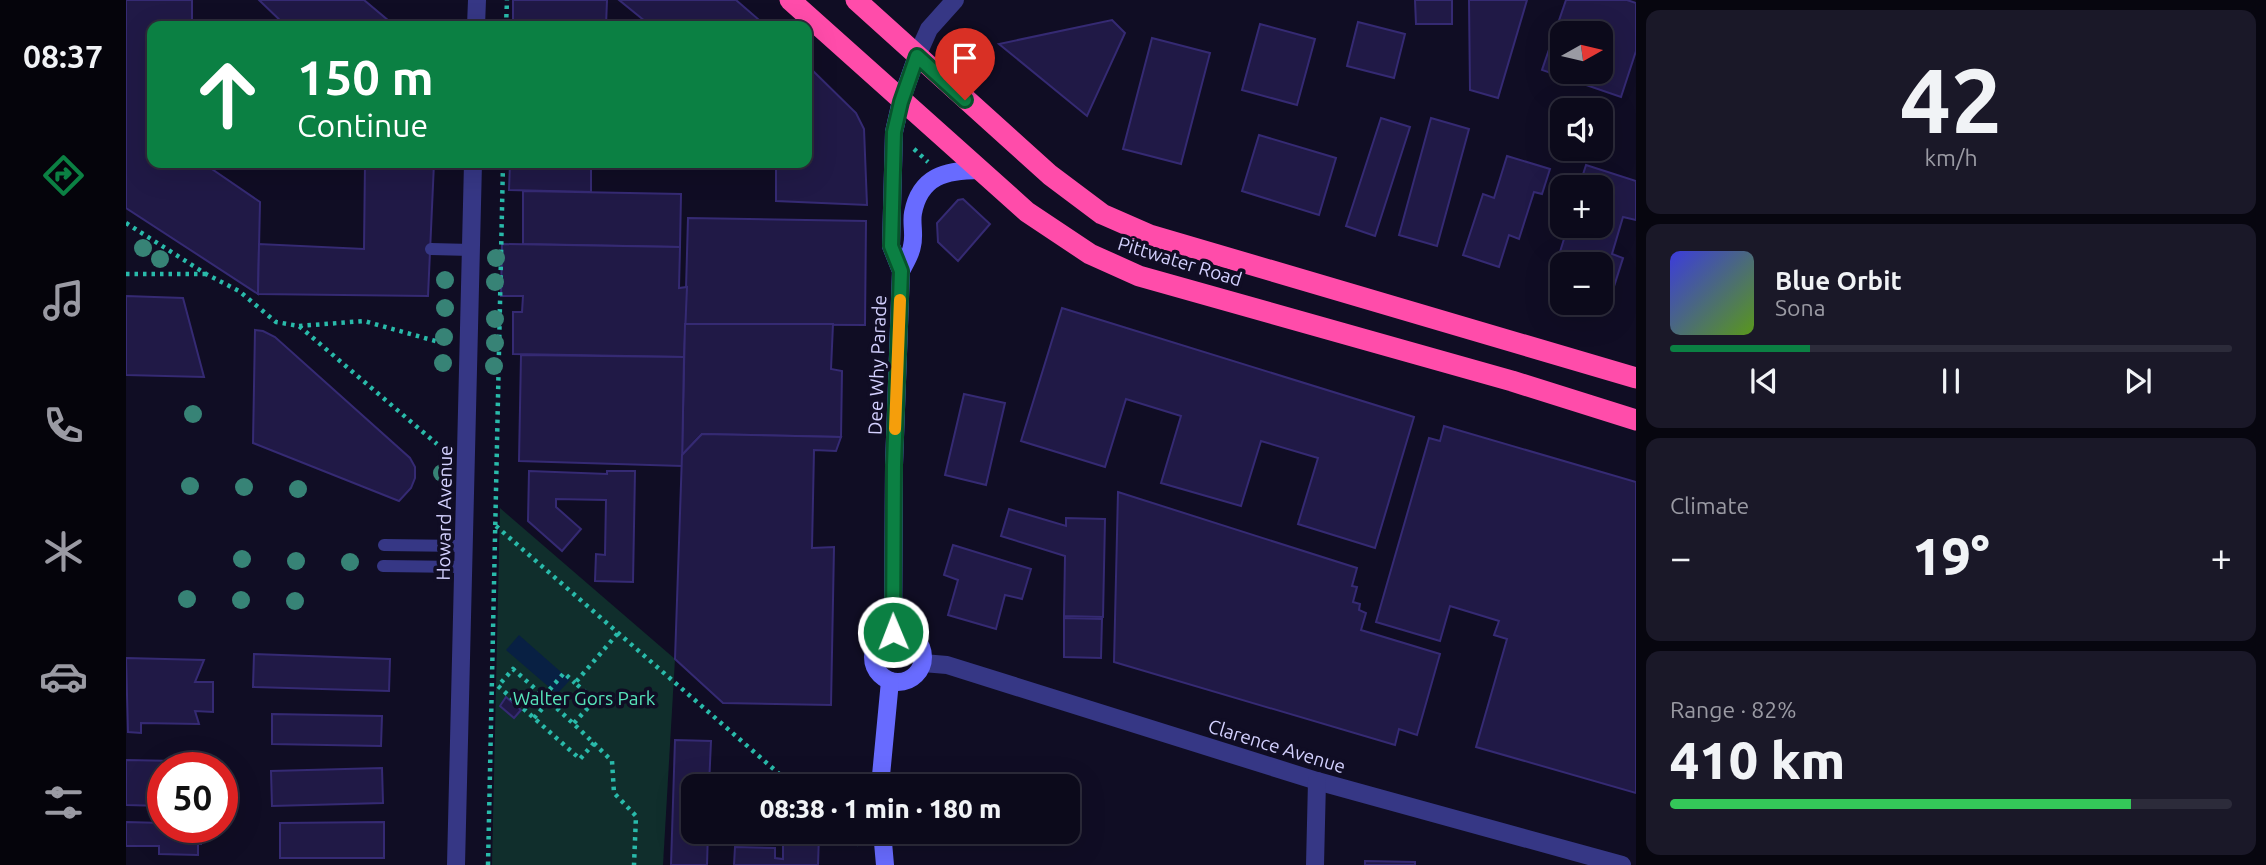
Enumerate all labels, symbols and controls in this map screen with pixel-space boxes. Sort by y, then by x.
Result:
north arrow [1550,21,1614,84]
map controls [1550,21,1613,315]
pin [935,28,995,100]
text: 08:37 [23,38,103,74]
icon: arrive [946,39,984,77]
text: 42 [1900,48,2002,150]
icon: ahead [182,49,273,140]
text: 150 m [297,49,434,104]
button: sound [1550,98,1613,161]
text: Continue [297,107,428,143]
text: km/h [1924,145,1978,170]
icon: directions [39,151,88,200]
button: + [1550,175,1613,238]
street label: Pittwater Road [1115,232,1245,290]
button: − [1550,252,1613,315]
text: Blue Orbit [1775,266,1902,295]
icon: music [39,276,88,325]
street label: Dee Why Parade [864,295,890,435]
text: Sona [1775,295,1825,320]
icon: previous [1745,362,1783,400]
icon: pause [1932,362,1970,400]
icon: next [2119,362,2157,400]
icon: phone [39,401,88,450]
street label: Howard Avenue [432,445,456,581]
text: Climate [1670,493,1749,518]
icon: climate [39,527,88,576]
text: 19° [1912,527,1990,585]
text: − [1670,536,1691,578]
text: + [2211,536,2232,578]
position arrow [856,595,930,669]
icon: car [39,652,88,701]
park label: Walter Gors Park [513,687,656,709]
text: Range · 82% [1670,697,1797,722]
street label: Clarence Avenue [1206,715,1348,777]
text: 410 km [1670,731,1845,789]
speed limit sign: 50 [147,752,238,843]
icon: filters [39,778,88,827]
text: 08:38 · 1 min · 180 m [760,794,1001,823]

